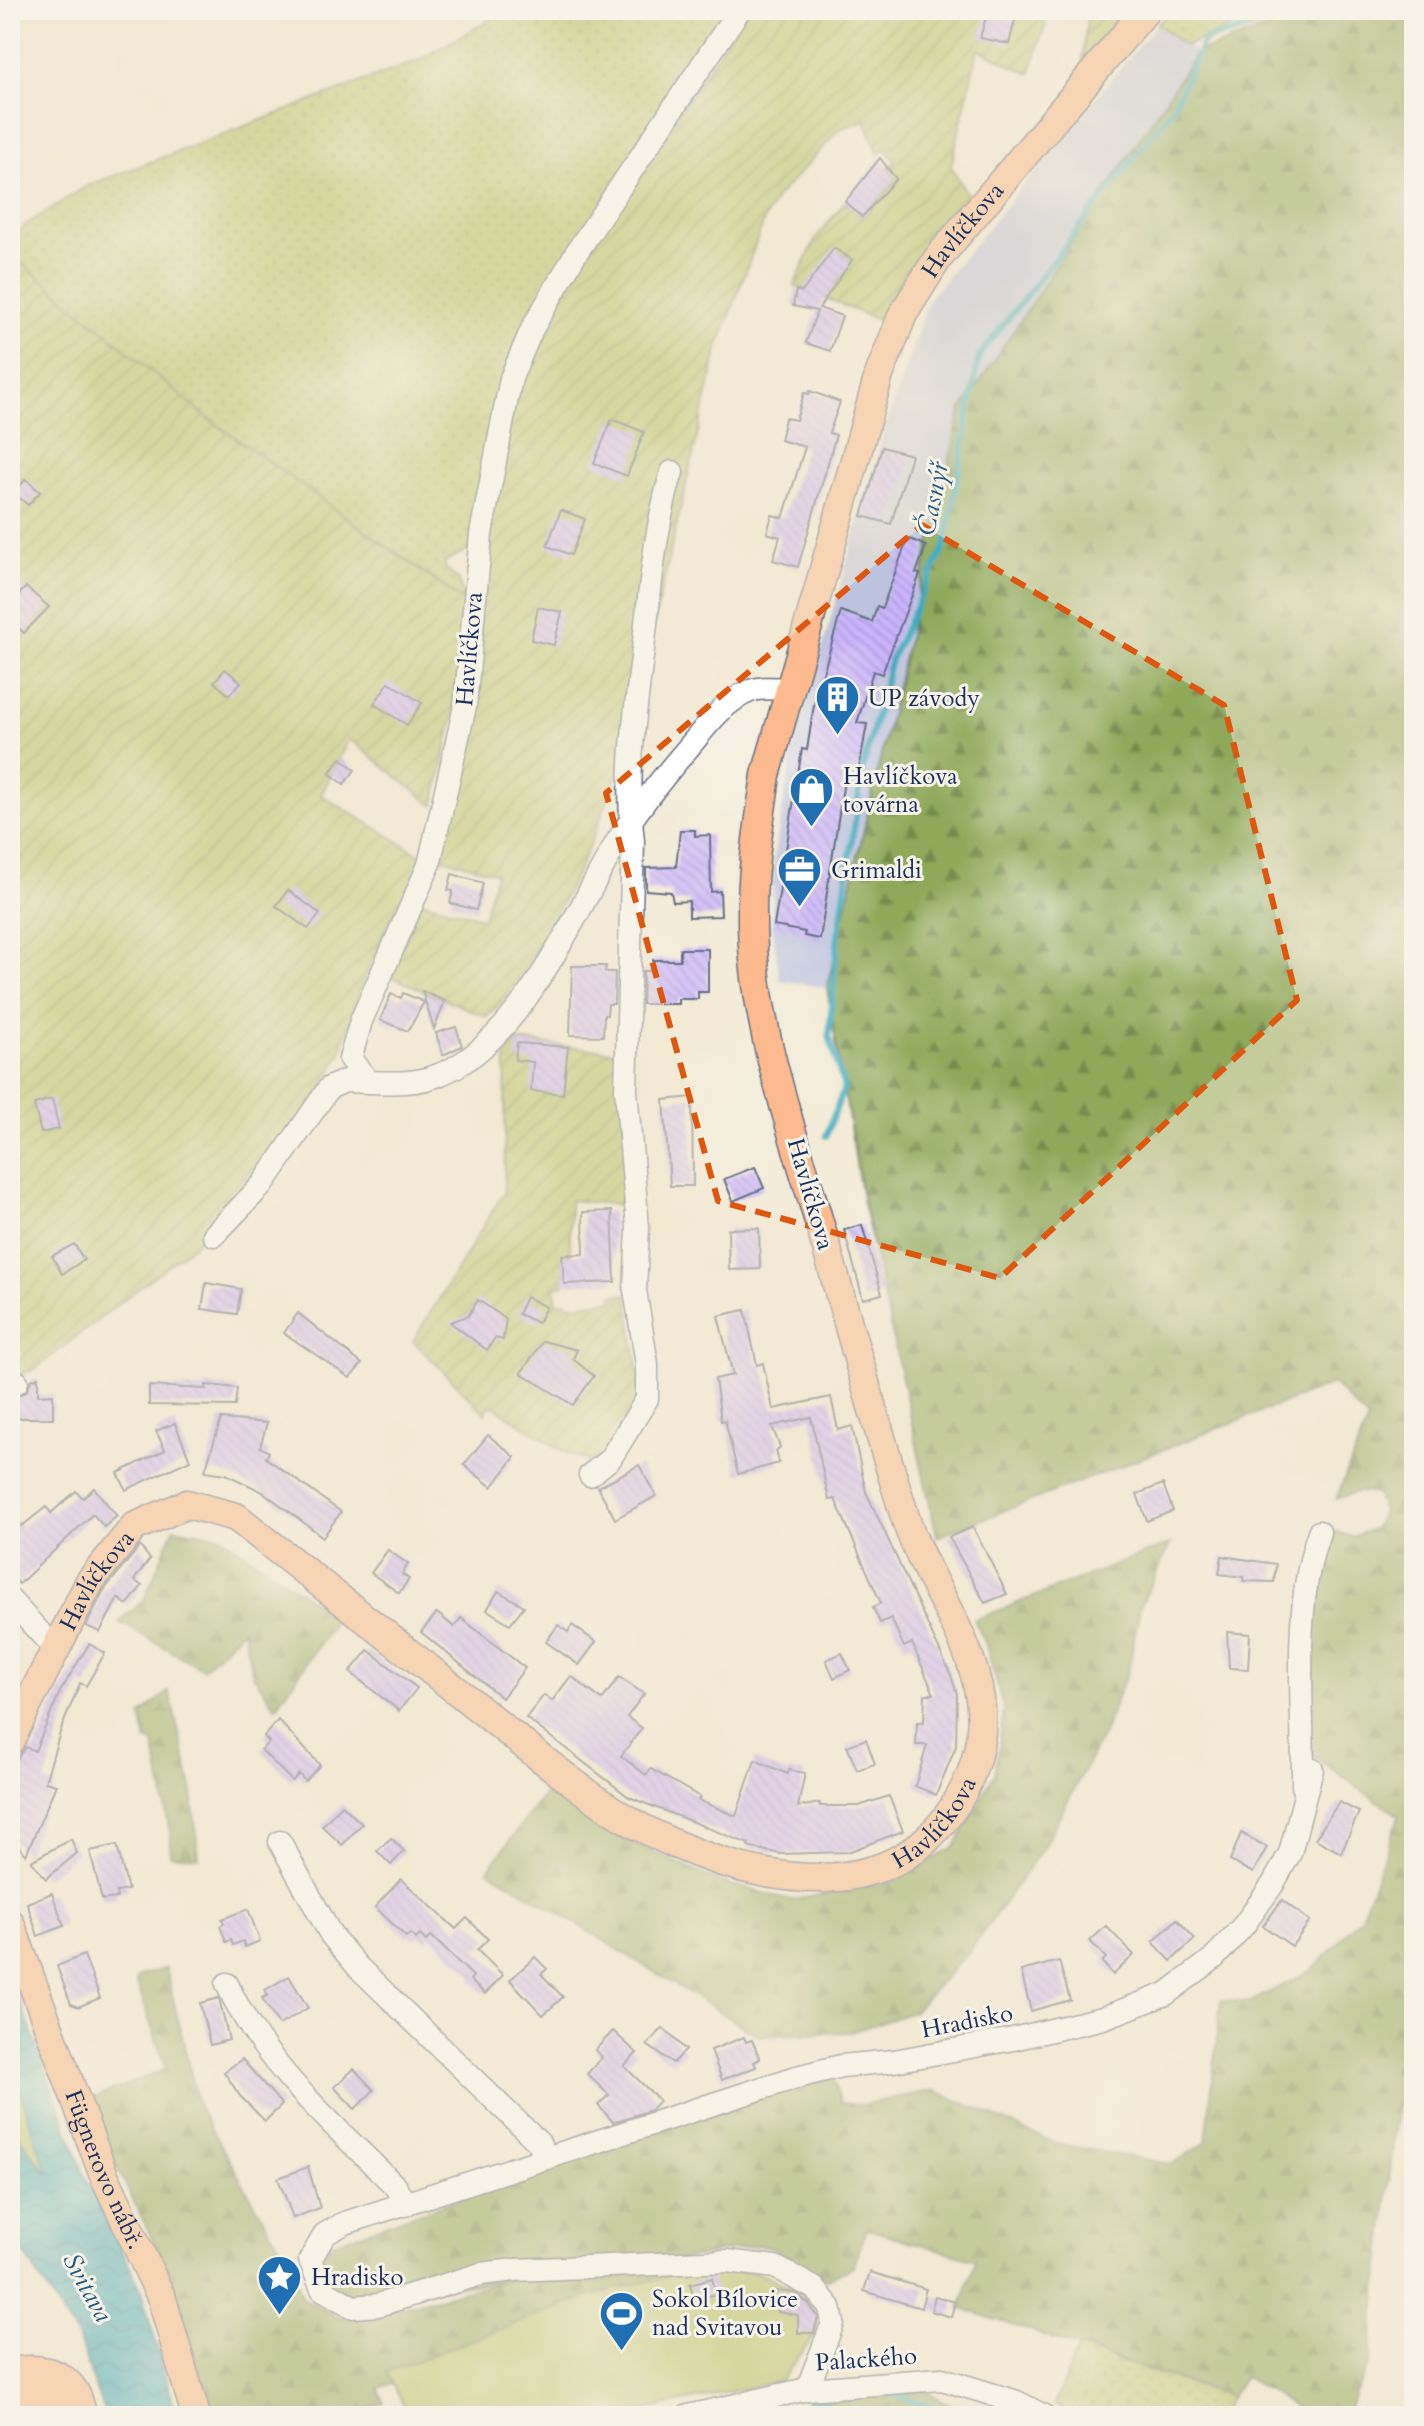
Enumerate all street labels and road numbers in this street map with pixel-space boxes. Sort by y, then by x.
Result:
street label: Havlíčkova [914,175,1012,284]
street label: Havlíčkova [448,590,491,708]
street label: Havlíčkova [779,1134,842,1254]
street label: Havlíčkova [52,1523,142,1636]
street label: Havlíčkova [886,1771,985,1877]
street label: Hradisko [919,1996,1016,2047]
street label: Fügnerovo nábř. [56,2085,152,2255]
street label: Palackého [814,2339,918,2380]

